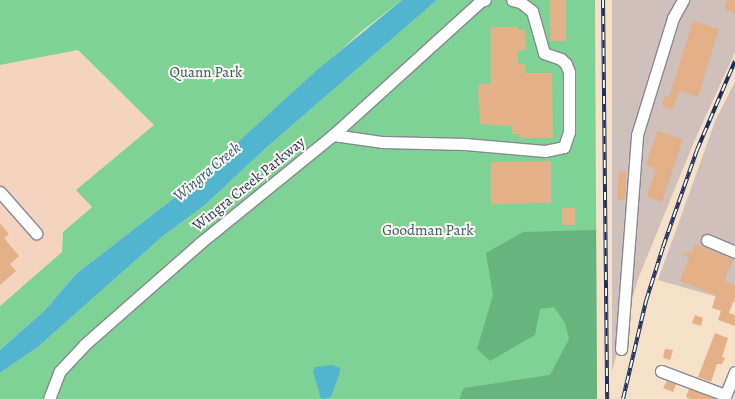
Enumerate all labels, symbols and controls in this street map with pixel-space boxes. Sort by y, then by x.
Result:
park label: Quann Park [169,64,243,82]
street label: Wingra Creek Parkway [189,133,309,235]
water label: Wingra Creek [170,138,244,206]
park label: Goodman Park [382,222,474,240]

